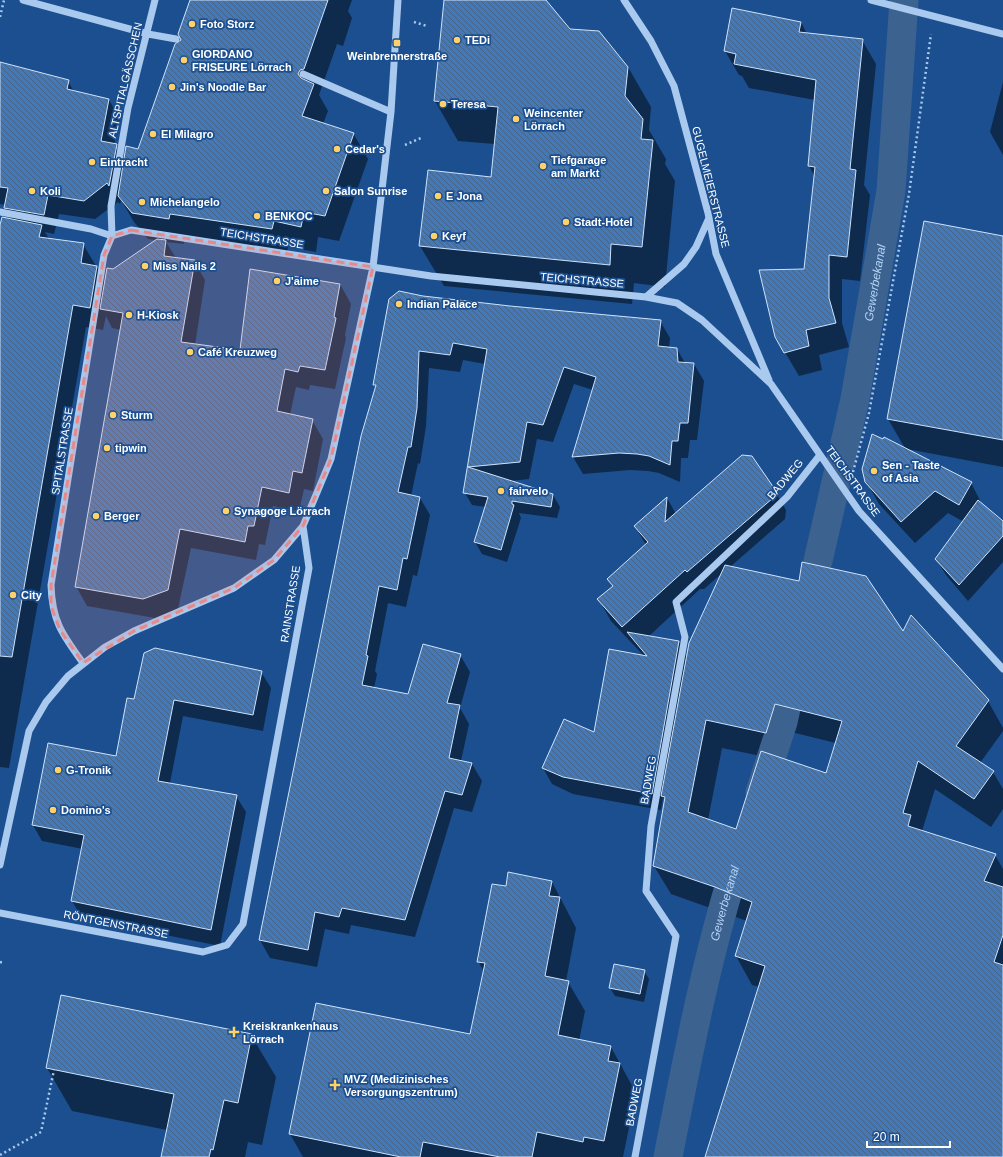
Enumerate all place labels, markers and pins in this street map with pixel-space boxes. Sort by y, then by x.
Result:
place label: Foto Storz [200,18,255,30]
marker: Foto Storz [187,19,197,29]
place label: TEDi [465,34,490,46]
marker: TEDi [452,35,462,45]
marker: Weinbrennerstraße [392,38,402,48]
place label: GIORDANO FRISEURE Lörrach [192,48,292,73]
place label: Weinbrennerstraße [347,50,447,62]
marker: GIORDANO FRISEURE Lörrach [179,55,189,65]
place label: Jin's Noodle Bar [180,81,267,93]
marker: Jin's Noodle Bar [167,82,177,92]
place label: Teresa [451,98,487,110]
marker: Teresa [438,99,448,109]
place label: Weincenter Lörrach [524,107,584,132]
marker: Weincenter Lörrach [511,114,521,124]
place label: El Milagro [161,128,214,140]
marker: El Milagro [148,129,158,139]
place label: Cedar's [345,143,385,155]
marker: Cedar's [332,144,342,154]
place label: Tiefgarage am Markt [551,154,606,179]
place label: Eintracht [100,156,148,168]
marker: Eintracht [87,157,97,167]
marker: Tiefgarage am Markt [538,161,548,171]
place label: Koli [40,185,61,197]
place label: Salon Sunrise [334,185,407,197]
marker: Koli [27,186,37,196]
marker: Salon Sunrise [321,186,331,196]
place label: E Jona [446,190,483,202]
marker: E Jona [433,191,443,201]
place label: Michelangelo [150,196,220,208]
marker: Michelangelo [137,197,147,207]
place label: BENKOC [265,210,313,222]
marker: BENKOC [252,211,262,221]
place label: Stadt-Hotel [574,216,633,228]
marker: Stadt-Hotel [561,217,571,227]
place label: Keyf [442,230,466,242]
marker: Keyf [429,231,439,241]
place label: Miss Nails 2 [153,260,216,272]
marker: Miss Nails 2 [140,261,150,271]
place label: J'aime [285,275,319,287]
marker: J'aime [272,276,282,286]
place label: Indian Palace [407,298,477,310]
marker: Indian Palace [394,299,404,309]
place label: H-Kiosk [137,309,179,321]
marker: H-Kiosk [124,310,134,320]
place label: Café Kreuzweg [198,346,277,358]
marker: Café Kreuzweg [185,347,195,357]
place label: Sturm [121,409,153,421]
marker: Sturm [108,410,118,420]
place label: tipwin [115,442,147,454]
marker: tipwin [102,443,112,453]
place label: Sen - Taste of Asia [882,459,940,484]
marker: Sen - Taste of Asia [869,466,879,476]
place label: fairvelo [509,485,548,497]
marker: fairvelo [496,486,506,496]
place label: Synagoge Lörrach [234,505,331,517]
marker: Synagoge Lörrach [221,506,231,516]
place label: Berger [104,510,140,522]
marker: Berger [91,511,101,521]
place label: City [21,589,43,601]
marker: City [8,590,18,600]
place label: G-Tronik [66,764,112,776]
marker: G-Tronik [53,765,63,775]
place label: Domino's [61,804,111,816]
marker: Domino's [48,805,58,815]
place label: Kreiskrankenhaus Lörrach [243,1020,338,1045]
marker: Kreiskrankenhaus Lörrach [228,1026,240,1038]
place label: MVZ (Medizinisches Versorgungszentrum) [344,1073,458,1098]
marker: MVZ (Medizinisches Versorgungszentrum) [329,1079,341,1091]

